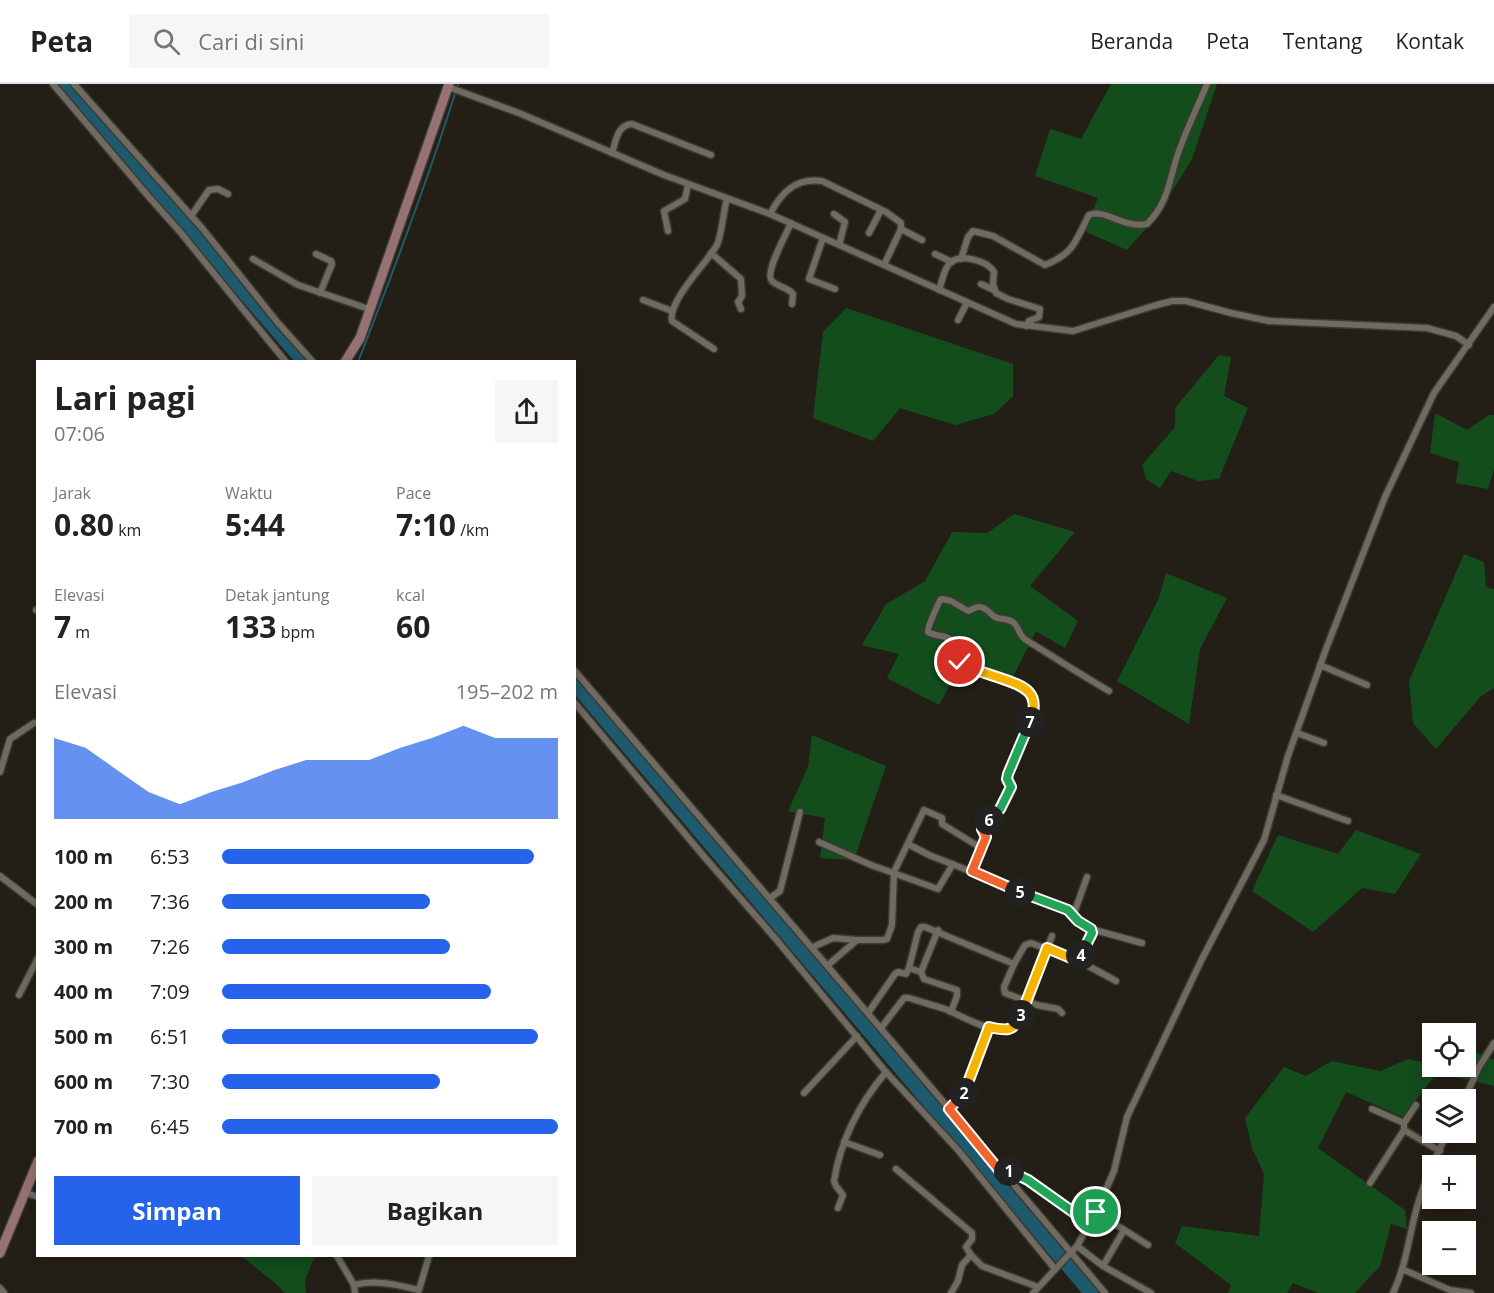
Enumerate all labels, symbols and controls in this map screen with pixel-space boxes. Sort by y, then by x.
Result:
search box [129,14,549,68]
text: Peta [30,22,93,60]
icon: search [150,25,183,58]
text: Cari di sini [198,26,304,56]
text: Beranda [1090,27,1173,55]
text: Peta [1206,27,1250,55]
text: Tentang [1283,27,1362,55]
text: Kontak [1395,27,1464,55]
text: Lari pagi [54,375,196,420]
button: share [495,380,558,443]
text: 07:06 [54,420,105,447]
text: Jarak [54,482,91,504]
text: Waktu [225,482,273,504]
text: Pace [396,482,431,504]
text: 0.80 [54,504,114,545]
text: 5:44 [225,504,285,545]
text: 7:10 [396,504,456,545]
text: km [114,519,141,541]
text: /km [456,519,489,541]
text: Elevasi [54,584,104,606]
text: Detak jantung [225,584,330,606]
text: kcal [396,584,425,606]
text: 7 [54,606,71,647]
text: 133 [225,606,276,647]
text: 60 [396,606,430,647]
text: m [71,621,90,643]
text: bpm [276,621,315,643]
pin [934,636,985,687]
icon: check [943,645,976,678]
text: Elevasi [54,678,117,705]
text: 195–202 m [456,678,558,705]
pin: 7 [1015,707,1045,737]
text: 7 [1025,711,1035,733]
pin: 6 [974,805,1004,835]
text: 6 [984,809,994,831]
text: 100 m [54,843,113,870]
text: 6:53 [150,843,190,870]
pin: 5 [1005,877,1035,907]
text: 5 [1015,881,1025,903]
text: 200 m [54,888,113,915]
text: 7:36 [150,888,190,915]
text: 300 m [54,933,113,960]
text: 7:26 [150,933,190,960]
pin: 4 [1066,940,1096,970]
text: 4 [1076,944,1086,966]
text: 400 m [54,978,113,1005]
text: 7:09 [150,978,190,1005]
pin: 3 [1006,1000,1036,1030]
text: 3 [1016,1004,1026,1026]
text: 500 m [54,1023,113,1050]
text: 6:51 [150,1023,190,1050]
map controls [1422,1023,1476,1275]
button: locate [1422,1023,1476,1077]
text: 600 m [54,1068,113,1095]
text: 7:30 [150,1068,190,1095]
pin: 2 [949,1078,979,1108]
text: 2 [959,1082,969,1104]
button: layers [1422,1089,1476,1143]
text: 700 m [54,1113,113,1140]
text: 6:45 [150,1113,190,1140]
button: + [1422,1155,1476,1209]
pin: 1 [994,1156,1024,1186]
text: 1 [1004,1160,1014,1182]
button: Simpan [54,1176,300,1245]
button: Bagikan [312,1176,558,1245]
pin [1070,1186,1121,1237]
icon: arrive [1079,1195,1112,1228]
button: − [1422,1221,1476,1275]

